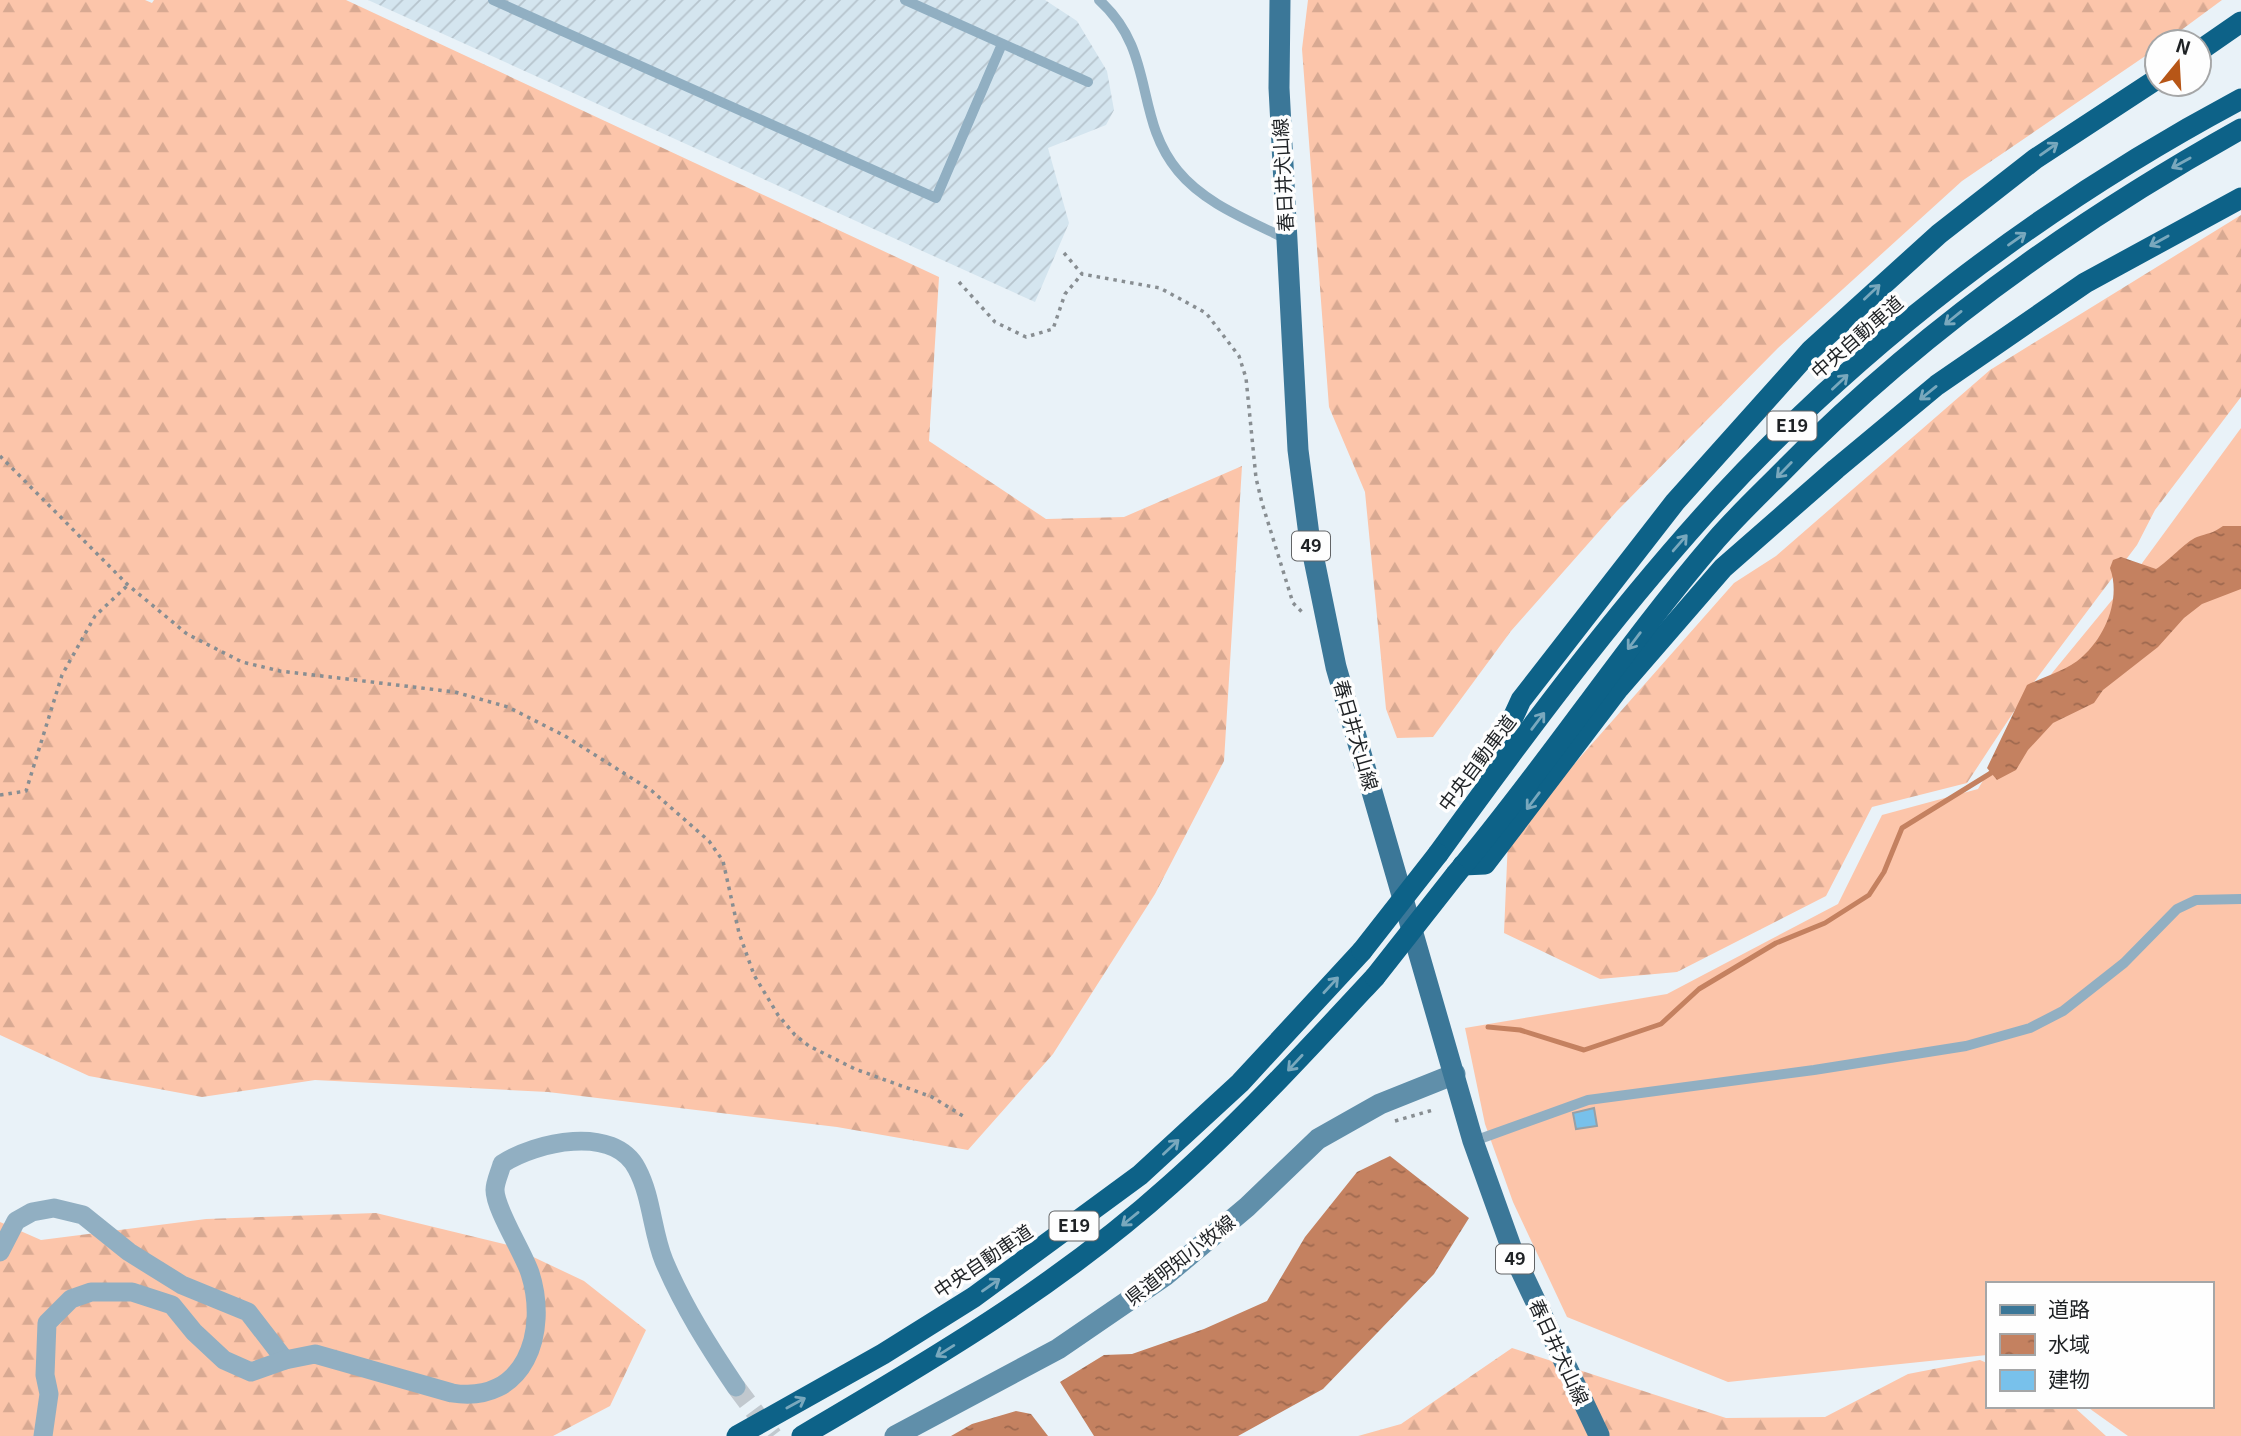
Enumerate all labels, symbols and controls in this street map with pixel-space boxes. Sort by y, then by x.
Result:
north arrow [2143,28,2213,98]
text: N [2173,30,2195,60]
street label: 春日井犬山線 [1265,117,1298,233]
one-way arrow [2039,142,2058,156]
one-way arrow [2172,156,2192,170]
one-way arrow [2007,232,2026,246]
one-way arrow [2149,235,2170,248]
one-way arrow [1863,284,1880,301]
street label: 中央自動車道 [1804,288,1908,383]
one-way arrow [1944,310,1962,326]
one-way arrow [1831,373,1848,390]
one-way arrow [1919,385,1937,400]
road number: E19 [1768,412,1816,440]
one-way arrow [1775,461,1792,478]
road number: 49 [1292,532,1330,560]
one-way arrow [1672,535,1688,553]
one-way arrow [1627,631,1642,650]
street label: 春日井犬山線 [1329,676,1386,793]
street label: 中央自動車道 [1431,708,1521,816]
one-way arrow [1530,712,1545,731]
one-way arrow [1525,791,1540,809]
one-way arrow [1322,977,1339,994]
one-way arrow [1287,1054,1304,1071]
one-way arrow [1162,1138,1179,1155]
street label: 県道明知小牧線 [1118,1207,1240,1310]
one-way arrow [1121,1211,1139,1226]
road number: E19 [1050,1212,1098,1240]
street label: 中央自動車道 [927,1217,1037,1303]
road number: 49 [1496,1244,1534,1274]
one-way arrow [981,1278,1000,1292]
legend [1986,1282,2213,1408]
text: 道路 [2048,1293,2090,1323]
street label: 春日井犬山線 [1524,1294,1597,1409]
text: 水域 [2048,1328,2090,1358]
one-way arrow [935,1344,955,1358]
text: 建物 [2048,1363,2090,1393]
one-way arrow [785,1396,806,1409]

